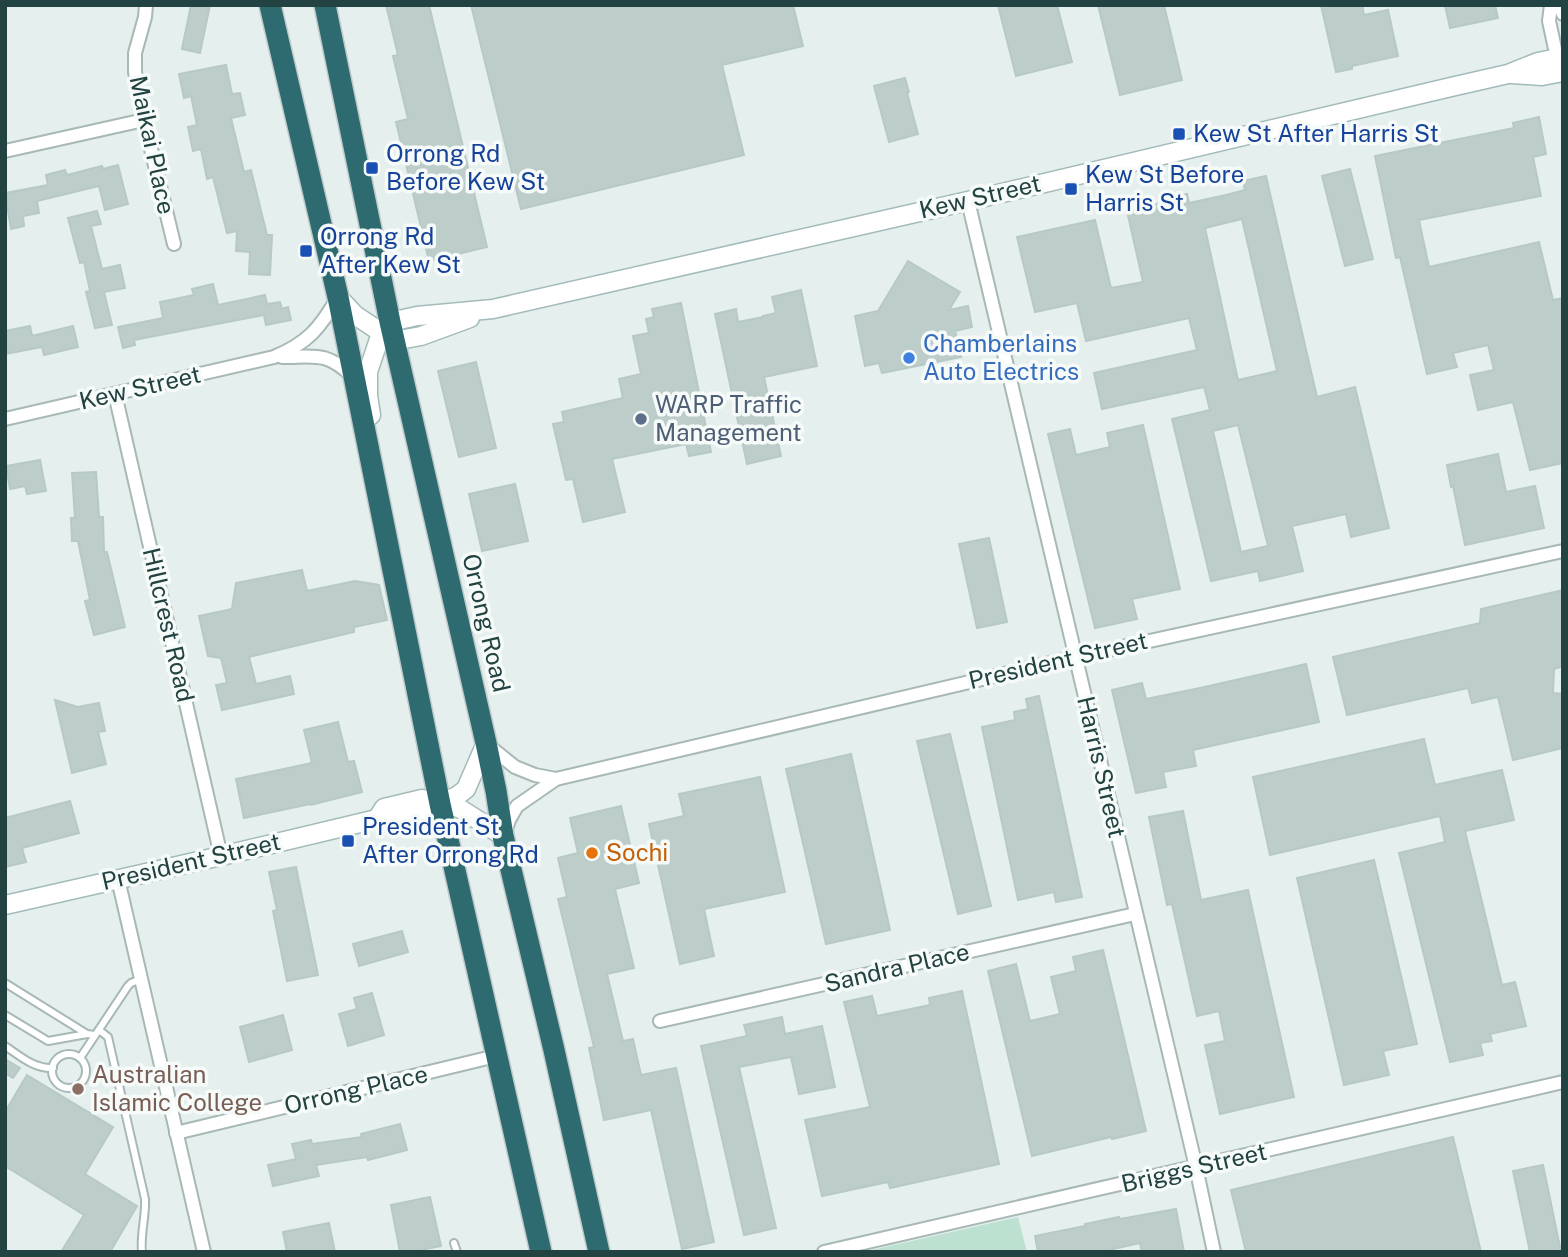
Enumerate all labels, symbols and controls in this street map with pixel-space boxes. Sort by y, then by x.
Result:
street label: Maikai Place [125,73,181,217]
place label: Kew St After Harris St [1193,119,1439,147]
marker: Kew St After Harris St [1171,126,1187,142]
place label: Orrong Rd Before Kew St [386,139,545,195]
marker: Orrong Rd Before Kew St [364,160,380,176]
place label: Kew St Before Harris St [1085,160,1244,216]
street label: Kew Street [916,168,1043,224]
marker: Kew St Before Harris St [1063,181,1079,197]
place label: Orrong Rd After Kew St [320,222,461,278]
marker: Orrong Rd After Kew St [298,243,314,259]
place label: Chamberlains Auto Electrics [923,329,1079,385]
marker: Chamberlains Auto Electrics [901,350,917,366]
street label: Kew Street [76,359,203,415]
place label: WARP Traffic Management [655,390,802,446]
marker: WARP Traffic Management [633,411,649,427]
street label: Hillcrest Road [138,545,200,705]
street label: Orrong Road [457,551,516,695]
street label: President Street [966,626,1150,694]
street label: Harris Street [1072,693,1132,840]
place label: President St After Orrong Rd [362,812,539,868]
street label: President Street [99,827,283,895]
marker: President St After Orrong Rd [340,833,356,849]
place label: Sochi [606,838,668,866]
marker: Sochi [584,845,600,861]
street label: Sandra Place [822,937,972,997]
street label: Orrong Place [281,1059,430,1119]
place label: Australian Islamic College [92,1060,262,1116]
marker: Australian Islamic College [70,1081,86,1097]
street label: Briggs Street [1118,1137,1269,1197]

